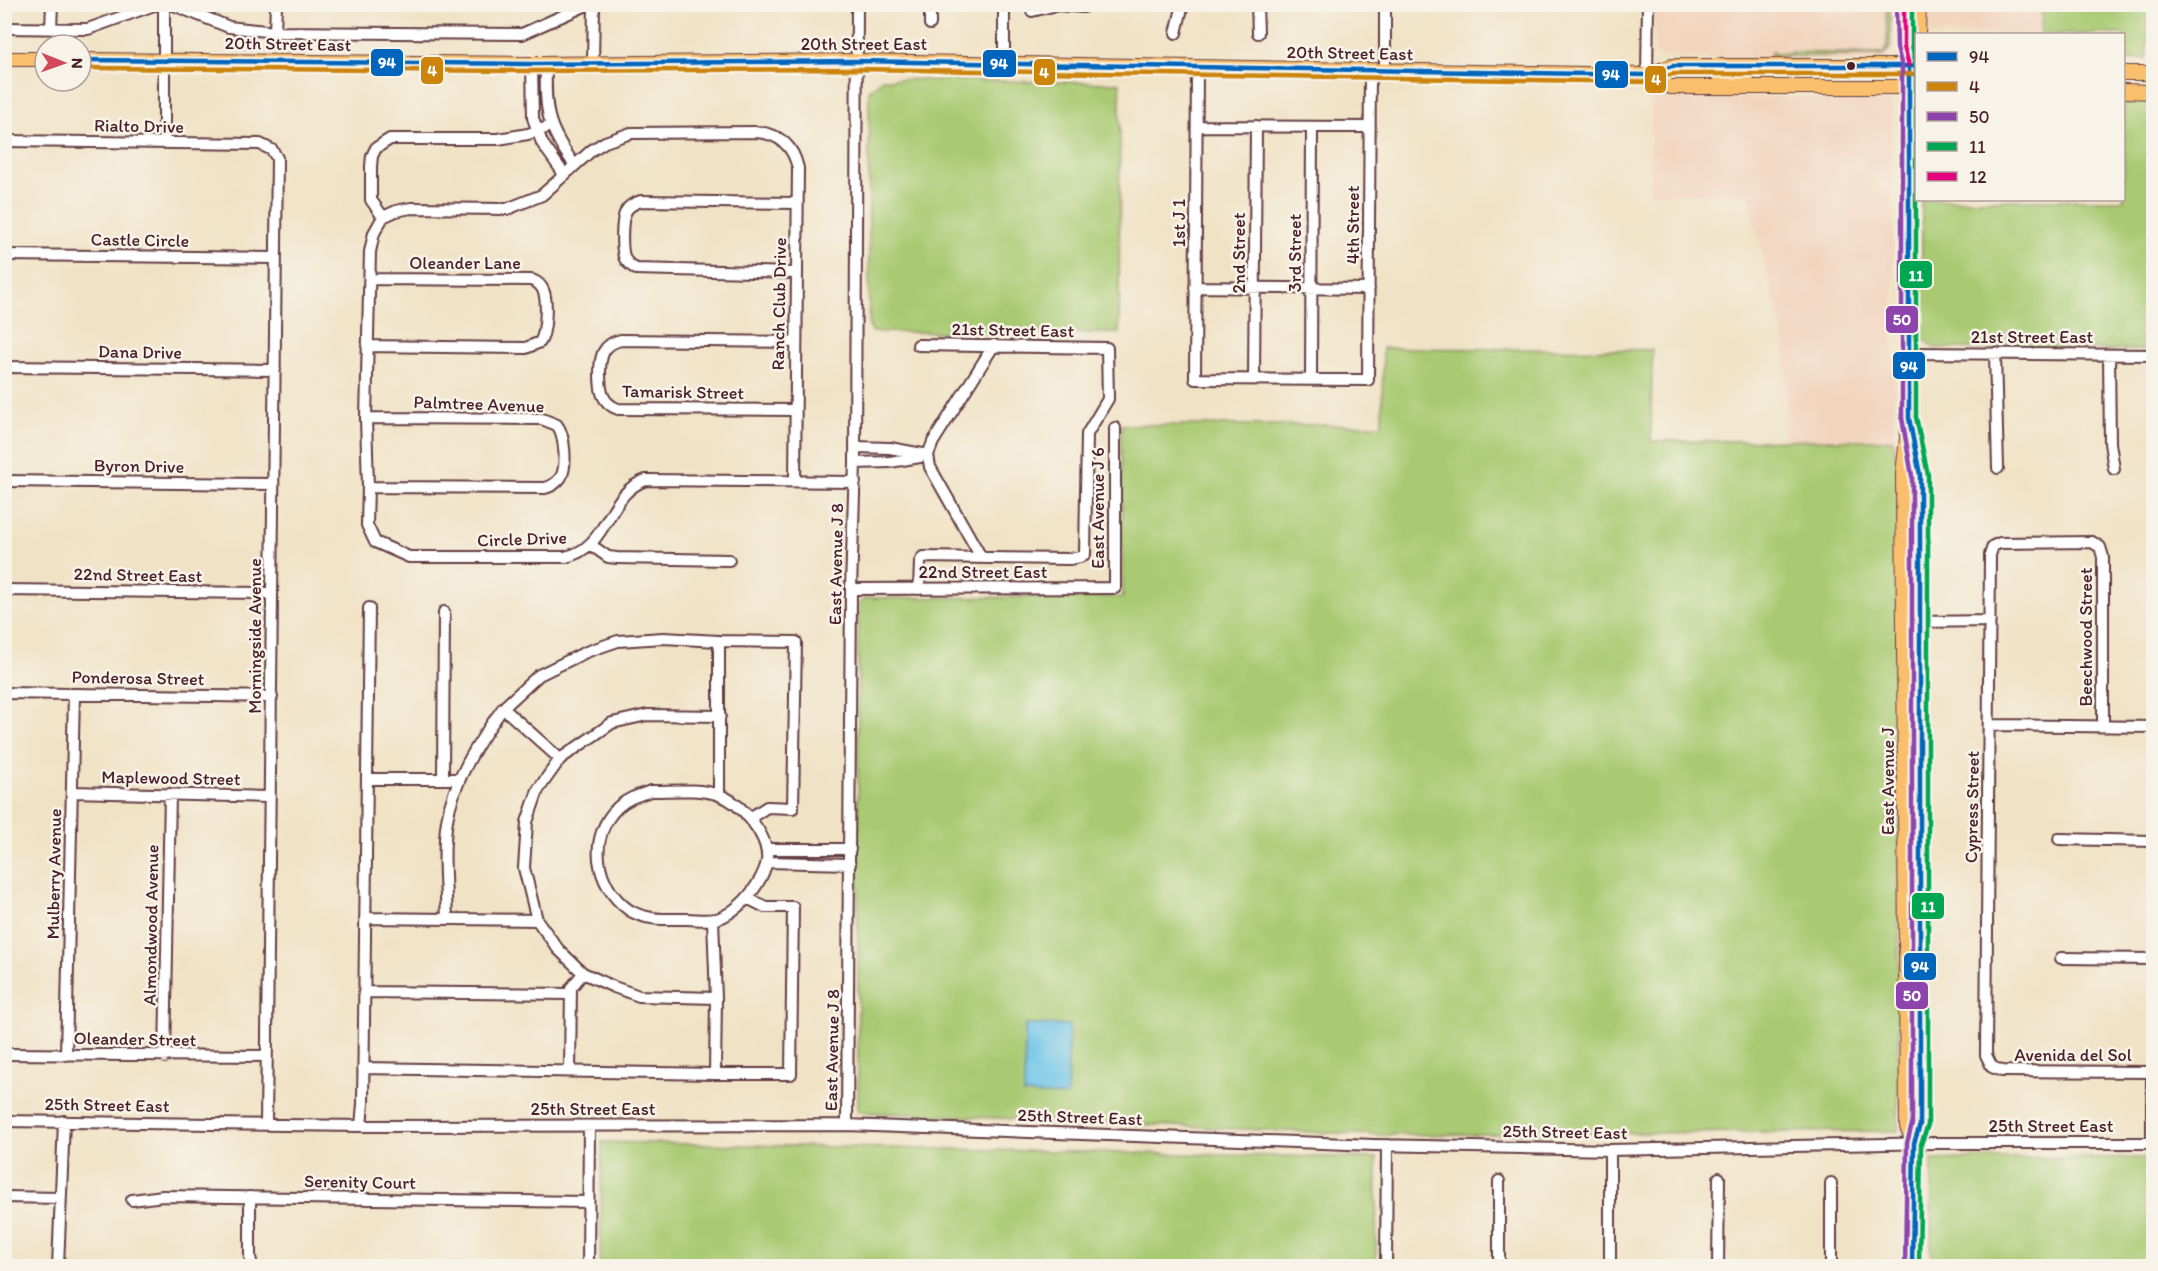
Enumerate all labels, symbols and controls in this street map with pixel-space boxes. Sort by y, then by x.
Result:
street label: 20th Street East [224,32,352,56]
north arrow [33,33,93,93]
street label: 20th Street East [801,33,928,55]
legend [1915,33,2125,201]
street label: 20th Street East [1286,41,1414,65]
text: 94 [1969,46,1989,68]
line badge: 94 [370,48,404,77]
line badge: 94 [982,49,1017,78]
text: 94 [378,53,396,72]
text: 94 [990,54,1008,73]
line badge: 4 [420,56,444,85]
text: N [68,58,87,69]
line badge: 4 [1033,58,1056,86]
line badge: 94 [1594,60,1629,89]
unlabelled marker [1845,60,1857,72]
text: 4 [427,61,437,80]
text: 4 [1039,63,1049,82]
text: 94 [1602,65,1620,84]
line badge: 4 [1644,65,1667,94]
text: 4 [1651,70,1661,89]
text: 4 [1969,76,1980,98]
text: 50 [1969,106,1990,128]
street label: Rialto Drive [94,114,184,138]
text: 11 [1969,136,1986,158]
text: 12 [1969,166,1987,188]
street label: 4th Street [1342,185,1364,264]
street label: 1st J 1 [1168,199,1190,247]
street label: 2nd Street [1228,212,1250,294]
street label: 3rd Street [1284,213,1306,292]
street label: Castle Circle [91,228,189,252]
street label: Ranch Club Drive [767,237,791,371]
street label: Oleander Lane [409,252,521,274]
line badge: 11 [1899,260,1933,289]
text: 11 [1909,266,1924,285]
line badge: 50 [1885,305,1919,334]
text: 50 [1893,310,1911,329]
street label: 21st Street East [951,318,1075,342]
street label: 21st Street East [1971,326,2094,348]
street label: Dana Drive [98,340,182,364]
line badge: 94 [1892,351,1926,380]
text: 94 [1900,357,1918,376]
street label: Tamarisk Street [622,380,745,404]
street label: Palmtree Avenue [413,391,545,417]
street label: East Avenue J 6 [1087,447,1109,569]
street label: Byron Drive [94,454,184,478]
street label: East Avenue J 8 [824,503,848,625]
street label: Circle Drive [477,526,567,552]
street label: Morningside Avenue [244,558,266,714]
street label: 22nd Street East [919,561,1048,583]
street label: 22nd Street East [73,563,203,587]
street label: Beechwood Street [2075,567,2097,707]
street label: Ponderosa Street [71,666,205,690]
street label: East Avenue J [1877,727,1899,835]
street label: Cypress Street [1960,750,1984,863]
street label: Maplewood Street [101,766,241,790]
street label: Mulberry Avenue [42,808,66,940]
street label: Almondwood Avenue [139,844,163,1006]
line badge: 11 [1911,892,1945,920]
text: 11 [1921,897,1936,916]
line badge: 94 [1903,952,1937,981]
text: 94 [1911,957,1929,976]
line badge: 50 [1895,981,1929,1010]
text: 50 [1903,986,1921,1005]
street label: East Avenue J 8 [820,989,844,1111]
street label: Oleander Street [73,1027,197,1051]
street label: Avenida del Sol [2014,1044,2132,1066]
street label: 25th Street East [44,1093,170,1117]
street label: 25th Street East [530,1098,656,1120]
street label: 25th Street East [1017,1104,1143,1130]
street label: 25th Street East [1988,1115,2114,1137]
street label: 25th Street East [1502,1120,1628,1144]
street label: Serenity Court [304,1170,416,1194]

